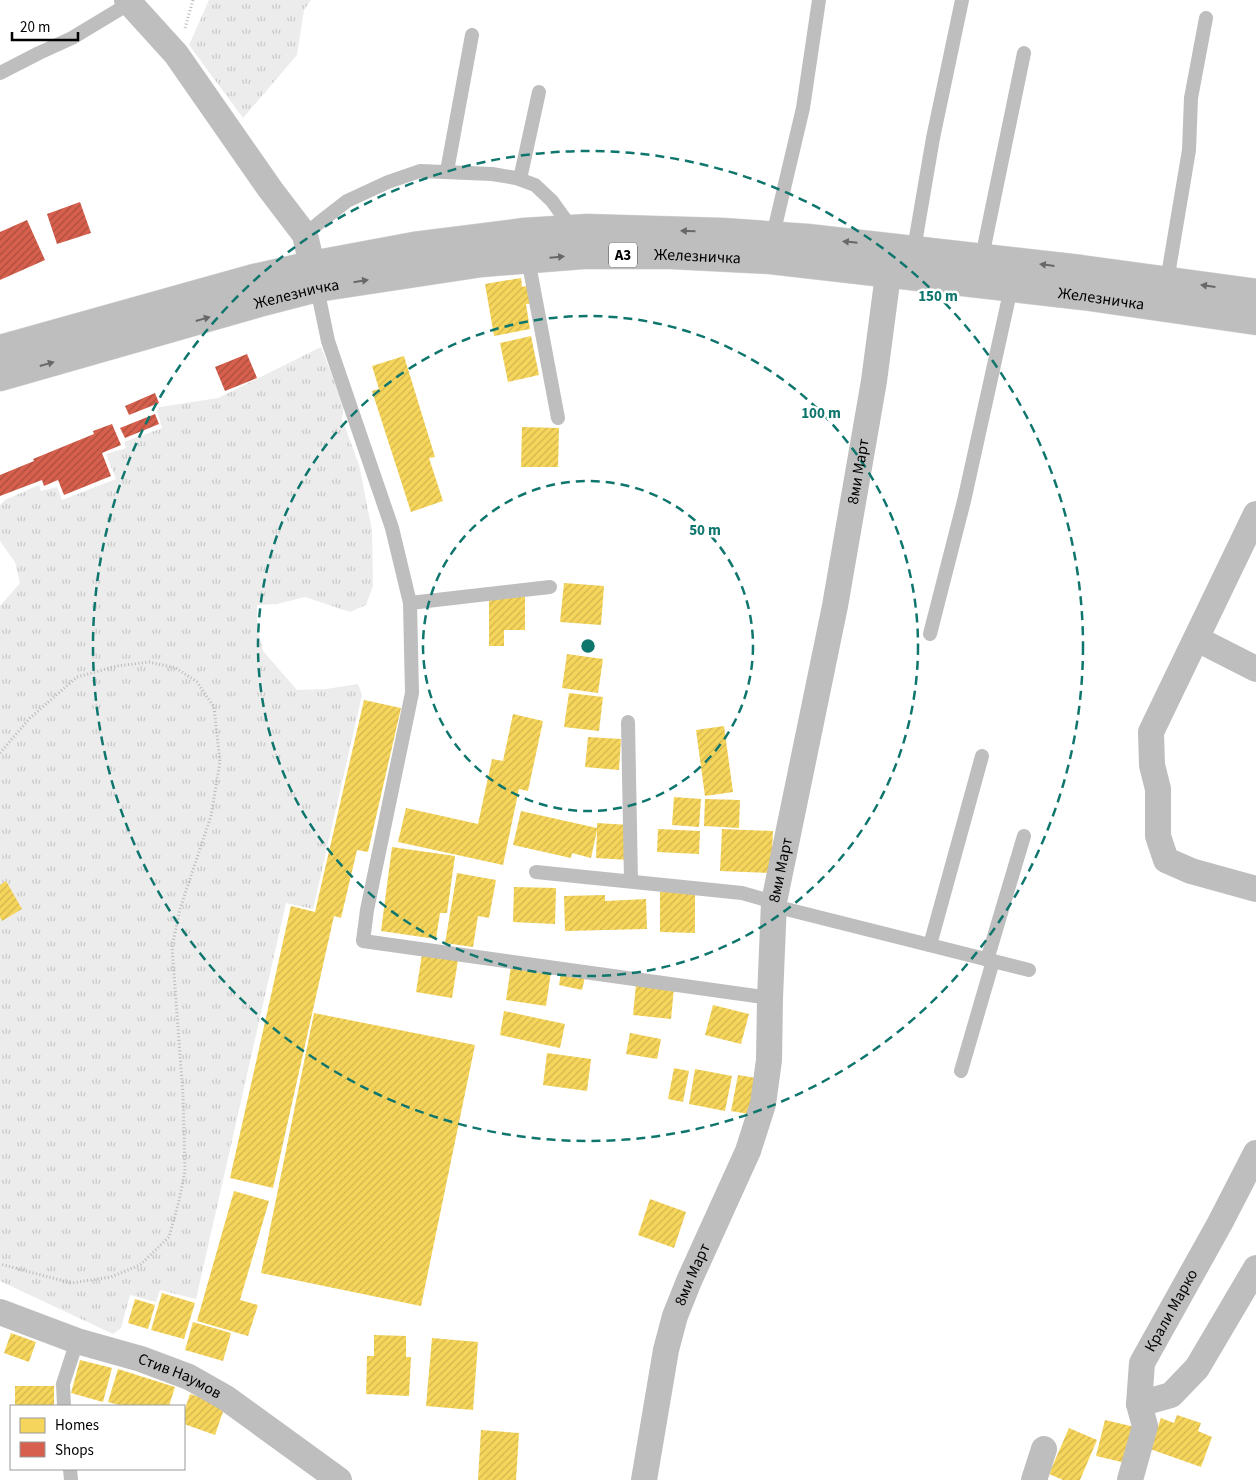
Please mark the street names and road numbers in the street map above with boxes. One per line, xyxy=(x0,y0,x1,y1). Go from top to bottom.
road number: A3 xyxy=(609,242,637,268)
street label: Железничка xyxy=(654,244,741,270)
street label: Железничка xyxy=(252,274,341,315)
street label: Железничка xyxy=(1057,282,1146,316)
street label: 8ми Март xyxy=(842,437,875,506)
street label: 8ми Март xyxy=(763,835,798,905)
street label: 8ми Март xyxy=(669,1240,716,1309)
street label: Крали Марко xyxy=(1139,1265,1203,1356)
street label: Стив Наумов xyxy=(135,1348,225,1404)

